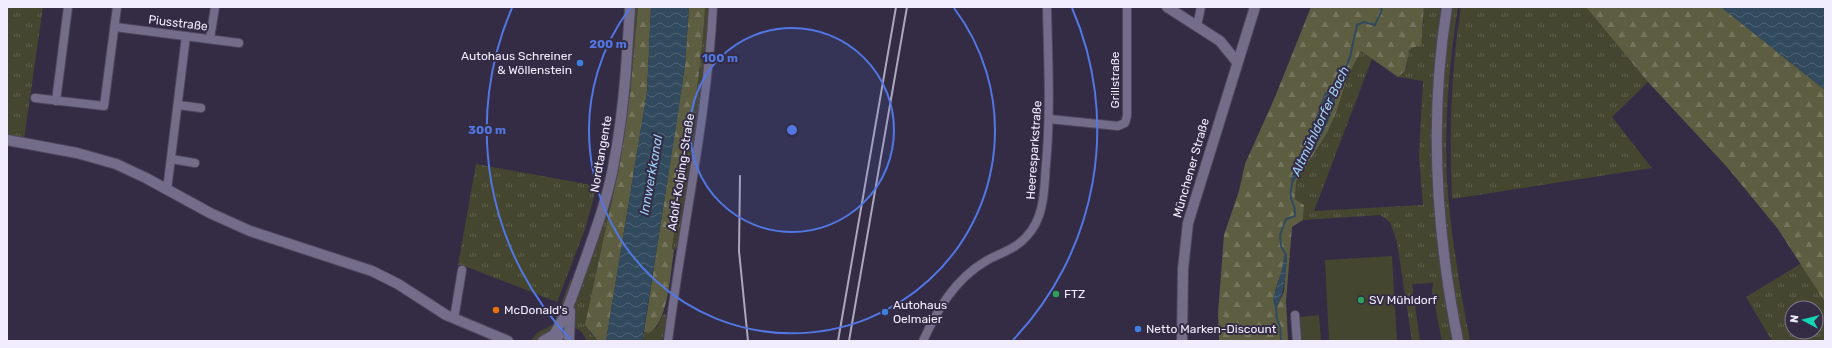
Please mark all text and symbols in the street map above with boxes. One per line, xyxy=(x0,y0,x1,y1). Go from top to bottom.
street label: Piusstraße xyxy=(148,12,209,34)
text: 200 m xyxy=(589,37,627,51)
place label: Autohaus Schreiner & Wöllenstein xyxy=(461,49,572,77)
text: 100 m xyxy=(702,51,738,65)
street label: Grillstraße xyxy=(1108,51,1122,109)
marker: Autohaus Schreiner & Wöllenstein xyxy=(575,58,585,68)
water label: Altmühldorfer Bach xyxy=(1288,64,1352,179)
street label: Heeresparkstraße xyxy=(1024,100,1044,200)
street label: Adolf-Kolping-Straße xyxy=(665,112,697,232)
street label: Nordtangente xyxy=(587,114,615,194)
street label: Münchener Straße xyxy=(1170,116,1212,219)
text: 300 m xyxy=(468,123,506,137)
centre of rings xyxy=(785,123,799,137)
water label: Innwerkkanal xyxy=(637,133,666,216)
place label: FTZ xyxy=(1064,287,1085,301)
marker: FTZ xyxy=(1051,289,1061,299)
place label: SV Mühldorf xyxy=(1369,293,1437,307)
marker: SV Mühldorf xyxy=(1356,295,1366,305)
place label: Autohaus Oelmaier xyxy=(893,298,947,326)
north arrow xyxy=(1784,300,1824,340)
place label: McDonald's xyxy=(504,303,568,317)
marker: McDonald's xyxy=(491,305,501,315)
marker: Autohaus Oelmaier xyxy=(880,307,890,317)
text: N xyxy=(1788,314,1802,324)
place label: Netto Marken-Discount xyxy=(1146,322,1277,336)
marker: Netto Marken-Discount xyxy=(1133,324,1143,334)

